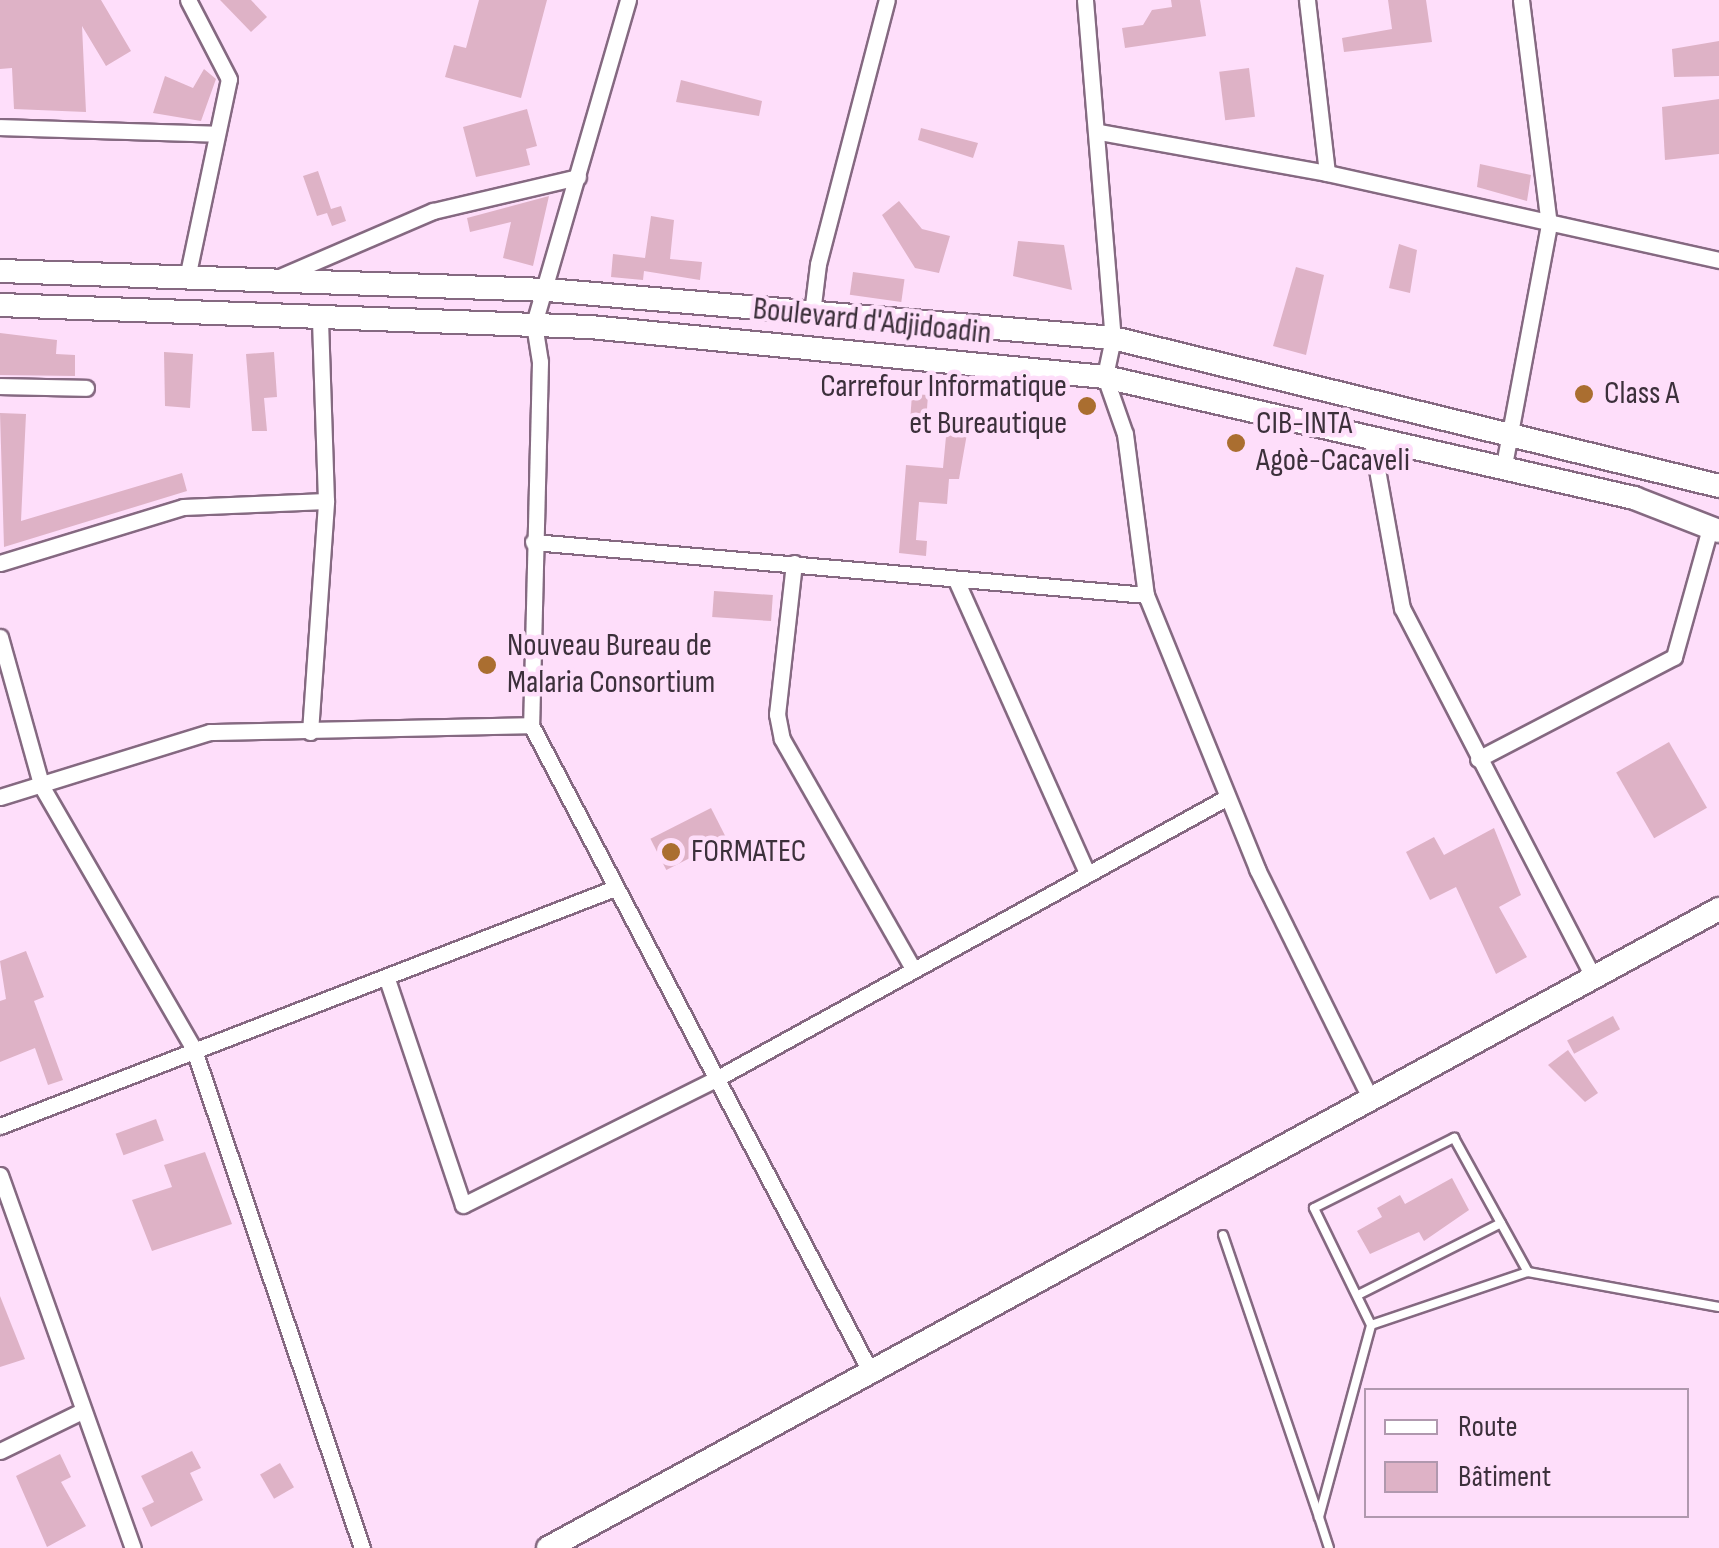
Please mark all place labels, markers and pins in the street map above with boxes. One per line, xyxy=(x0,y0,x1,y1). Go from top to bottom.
place label: Carrefour Informatique et Bureautique xyxy=(820,369,1067,444)
place label: Class A xyxy=(1604,375,1679,413)
marker: Class A xyxy=(1573,383,1595,405)
marker: Carrefour Informatique et Bureautique xyxy=(1076,395,1098,417)
place label: CIB-INTA Agoè-Cacaveli xyxy=(1256,406,1410,481)
marker: CIB-INTA Agoè-Cacaveli xyxy=(1225,432,1247,454)
place label: Nouveau Bureau de Malaria Consortium xyxy=(507,628,715,703)
marker: Nouveau Bureau de Malaria Consortium xyxy=(476,654,498,676)
place label: FORMATEC xyxy=(691,833,806,871)
marker: FORMATEC xyxy=(660,841,682,863)

